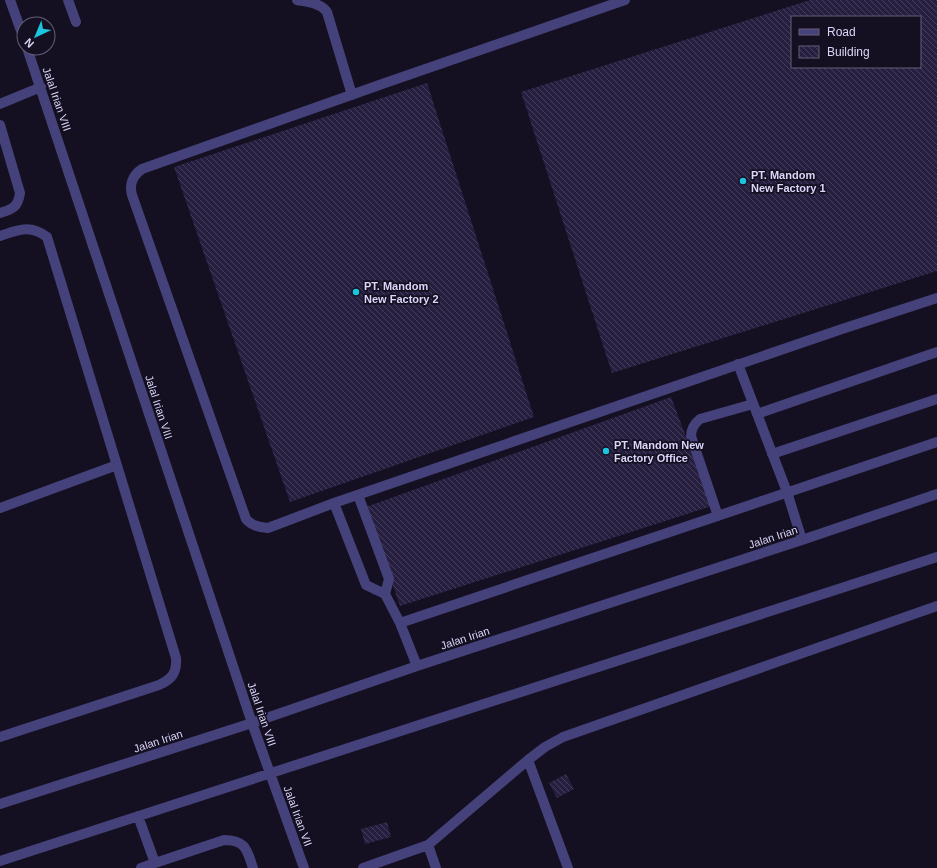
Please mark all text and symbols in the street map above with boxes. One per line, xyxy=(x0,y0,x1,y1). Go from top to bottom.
north arrow xyxy=(16,16,56,56)
legend xyxy=(791,16,921,68)
text: Road xyxy=(827,25,856,39)
text: N xyxy=(22,36,36,50)
text: Building xyxy=(827,45,870,59)
street label: Jalal Irian VIII xyxy=(40,66,74,132)
place label: PT. Mandom New Factory 1 xyxy=(751,169,826,194)
marker: PT. Mandom New Factory 1 xyxy=(738,176,748,186)
place label: PT. Mandom New Factory 2 xyxy=(364,280,439,305)
marker: PT. Mandom New Factory 2 xyxy=(351,287,361,297)
street label: Jalal Irian VIII xyxy=(143,373,175,441)
place label: PT. Mandom New Factory Office xyxy=(614,439,704,464)
marker: PT. Mandom New Factory Office xyxy=(601,446,611,456)
street label: Jalan Irian xyxy=(747,523,799,551)
street label: Jalan Irian xyxy=(439,624,491,652)
street label: Jalal Irian VIII xyxy=(245,681,279,747)
street label: Jalan Irian xyxy=(132,727,184,755)
street label: Jalal Irian VII xyxy=(281,784,315,848)

